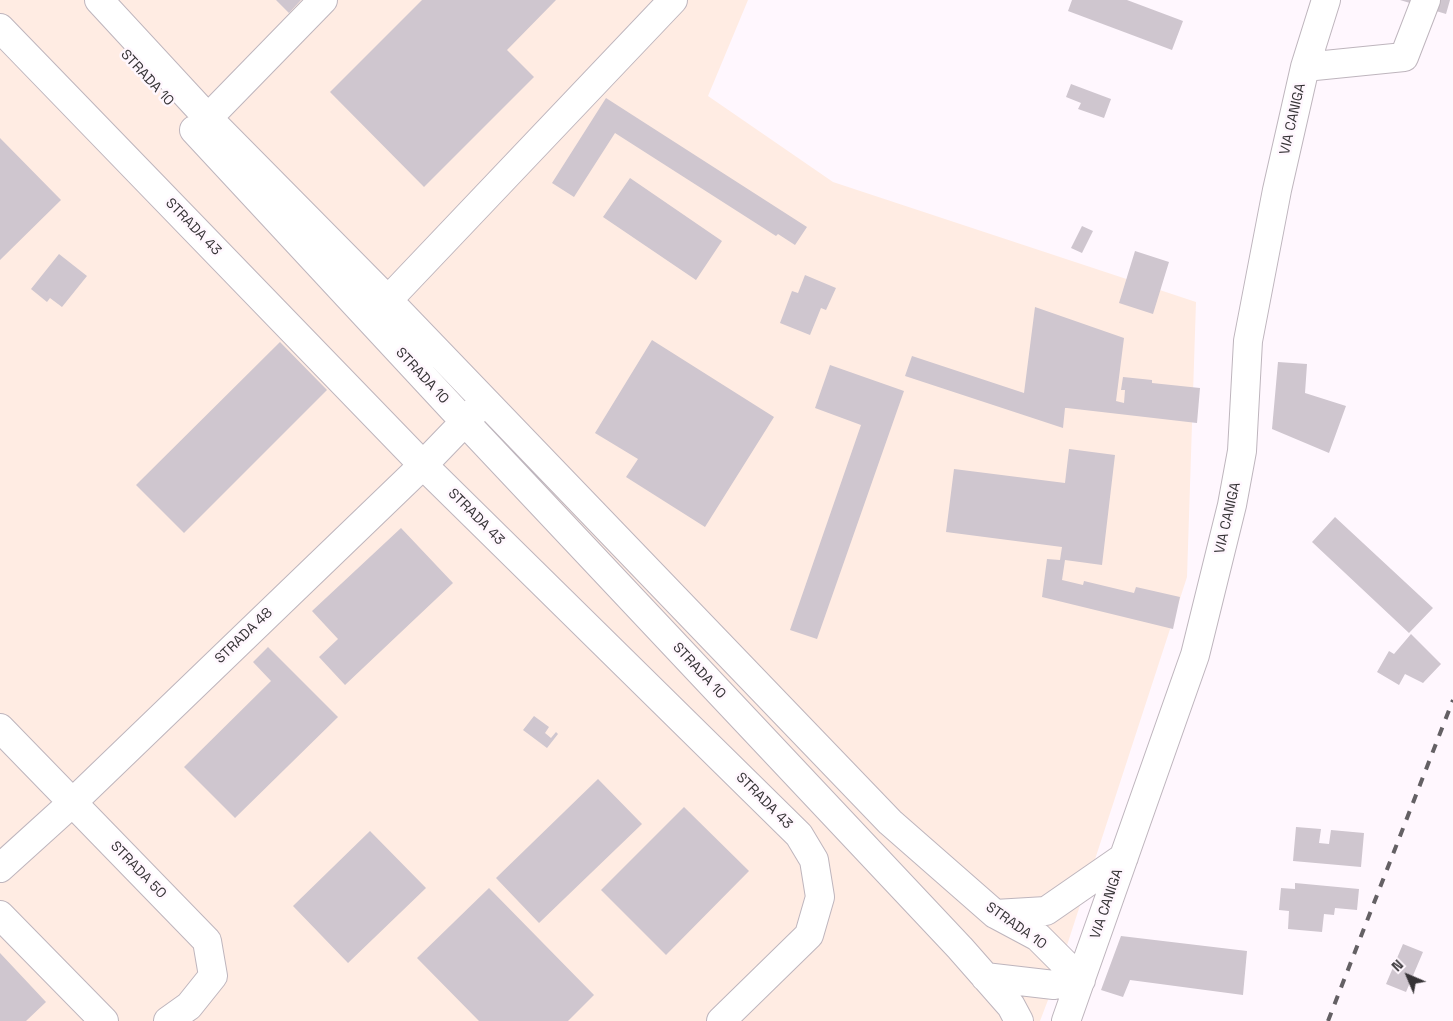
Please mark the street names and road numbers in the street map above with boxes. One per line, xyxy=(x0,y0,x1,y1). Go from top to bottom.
street label: STRADA 10 xyxy=(117,47,177,109)
street label: VIA CANIGA xyxy=(1277,82,1309,156)
street label: STRADA 43 xyxy=(162,195,224,259)
street label: STRADA 10 xyxy=(392,345,452,407)
street label: VIA CANIGA xyxy=(1212,481,1244,555)
street label: STRADA 43 xyxy=(444,485,508,549)
street label: STRADA 48 xyxy=(212,605,276,667)
street label: STRADA 10 xyxy=(669,640,729,702)
street label: STRADA 43 xyxy=(732,769,796,833)
street label: STRADA 50 xyxy=(107,838,169,902)
street label: VIA CANIGA xyxy=(1087,867,1127,941)
street label: STRADA 10 xyxy=(982,899,1050,953)

